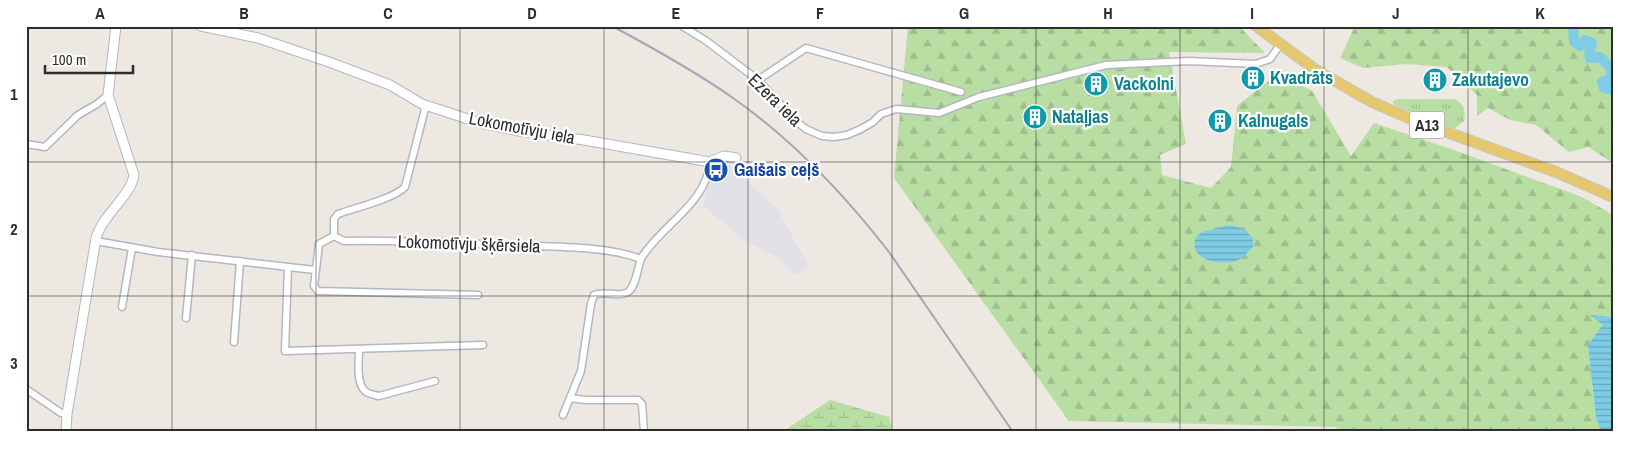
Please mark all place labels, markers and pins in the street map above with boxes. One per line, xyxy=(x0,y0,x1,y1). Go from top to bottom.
building icon: Kvadrāts xyxy=(1240,65,1266,91)
place label: Kvadrāts xyxy=(1270,65,1333,90)
building icon: Zakutajevo xyxy=(1422,67,1448,93)
place label: Zakutajevo xyxy=(1452,67,1529,92)
building icon: Vackolni xyxy=(1083,71,1109,97)
place label: Vackolni xyxy=(1114,71,1174,96)
building icon: Nataļjas xyxy=(1022,104,1048,130)
place label: Nataļjas xyxy=(1052,104,1109,129)
building icon: Kalnugals xyxy=(1207,108,1233,134)
place label: Kalnugals xyxy=(1238,108,1309,133)
bus stop icon: Gaišais ceļš xyxy=(703,157,729,183)
place label: Gaišais ceļš xyxy=(734,157,819,182)

